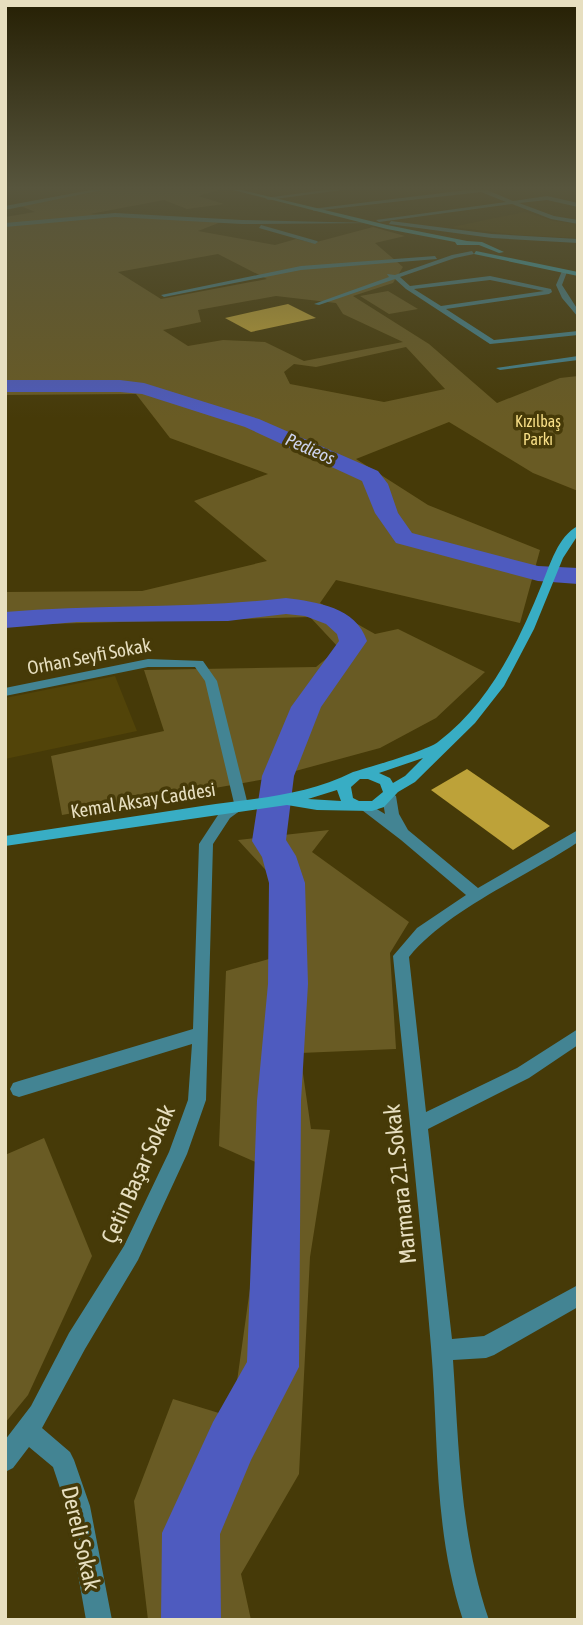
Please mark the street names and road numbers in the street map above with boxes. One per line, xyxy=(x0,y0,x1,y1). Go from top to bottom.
street label: Orhan Seyfi Sokak xyxy=(25,633,153,679)
street label: Kemal Aksay Caddesi xyxy=(69,778,217,822)
street label: Çetin Başar Sokak xyxy=(96,1101,180,1247)
street label: Marmara 21. Sokak xyxy=(379,1103,421,1265)
street label: Dereli Sokak xyxy=(56,1483,106,1593)

